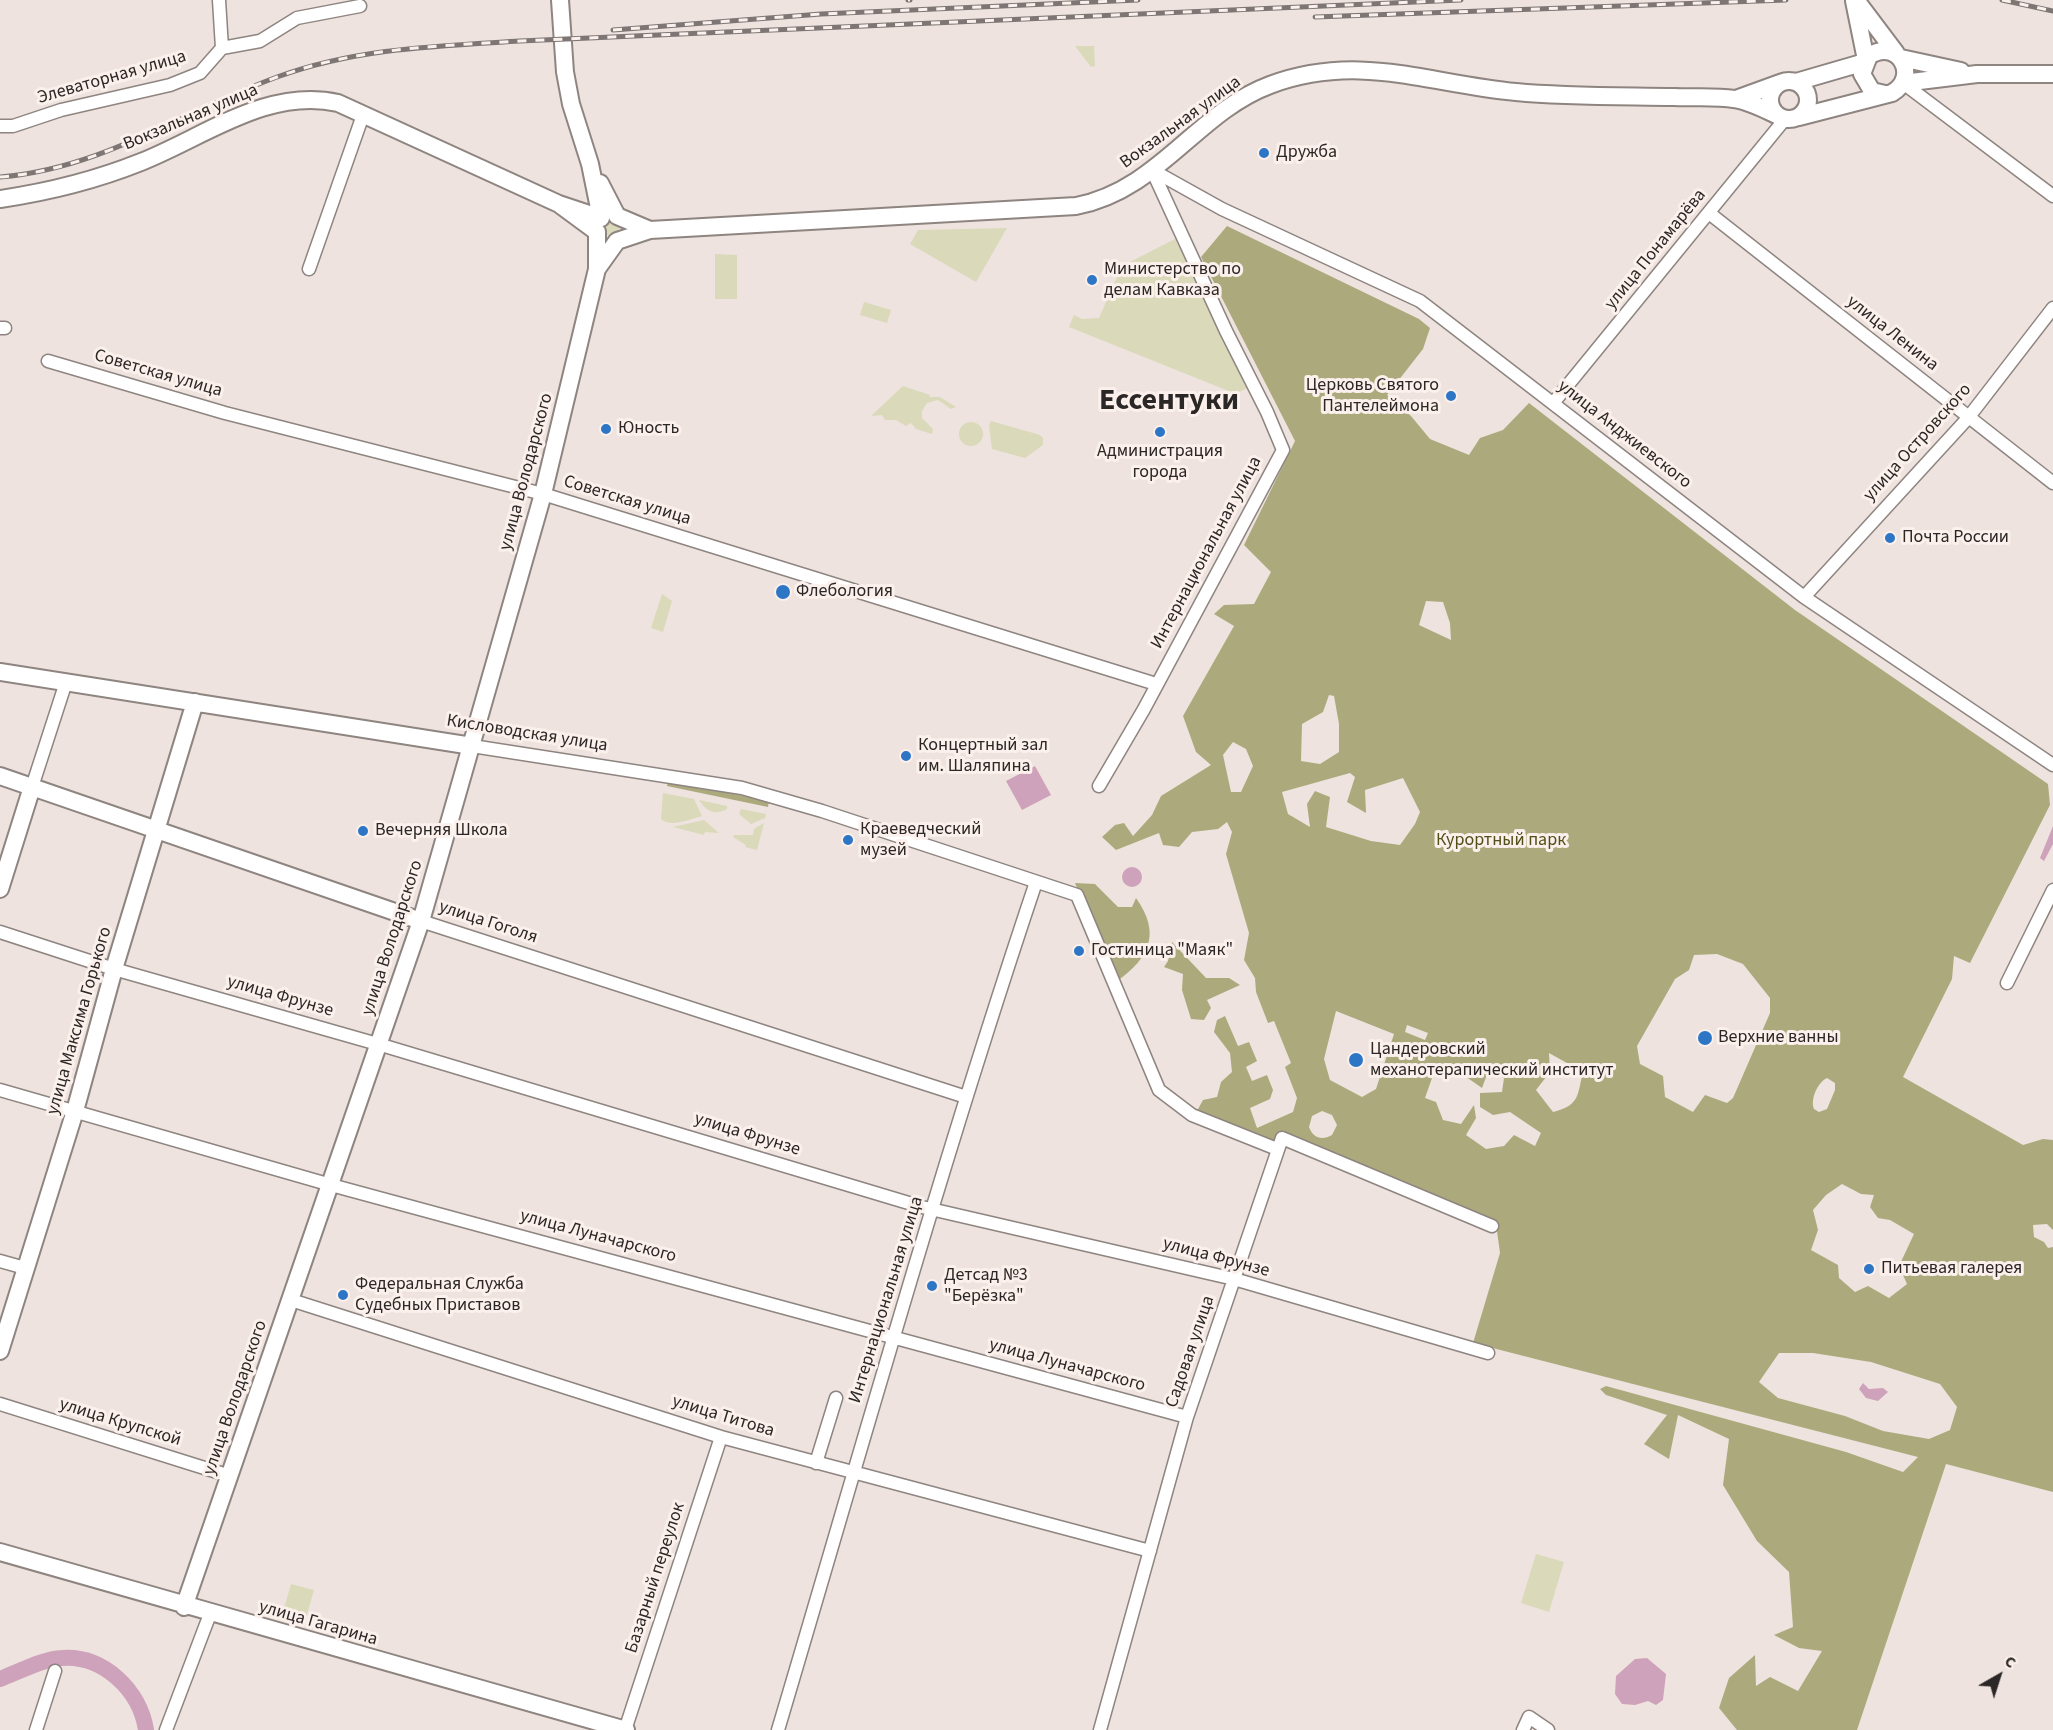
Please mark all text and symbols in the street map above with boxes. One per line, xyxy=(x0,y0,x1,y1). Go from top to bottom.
street label: Элеваторная улица xyxy=(35,46,189,110)
street label: Вокзальная улица xyxy=(1116,72,1246,174)
street label: Вокзальная улица xyxy=(120,80,262,156)
place label: Дружба xyxy=(1276,142,1337,164)
marker: Дружба xyxy=(1257,146,1271,160)
street label: улица Понамарёва xyxy=(1601,185,1711,315)
place label: Министерство по делам Кавказа xyxy=(1104,259,1241,302)
marker: Министерство по делам Кавказа xyxy=(1085,273,1099,287)
street label: улица Ленина xyxy=(1842,291,1942,377)
street label: Советская улица xyxy=(92,345,224,403)
place label: Церковь Святого Пантелеймона xyxy=(1306,375,1439,418)
street label: улица Анджиевского xyxy=(1553,376,1695,494)
street label: улица Островского xyxy=(1859,380,1977,506)
district label: Ессентуки xyxy=(1099,384,1239,420)
marker: Церковь Святого Пантелеймона xyxy=(1444,389,1458,403)
street label: улица Володарского xyxy=(496,391,558,553)
place label: Юность xyxy=(618,418,679,440)
marker: Юность xyxy=(599,422,613,436)
marker: Администрация города xyxy=(1153,425,1167,439)
place label: Администрация города xyxy=(1097,441,1223,484)
street label: Интернациональная улица xyxy=(1147,453,1267,653)
street label: Советская улица xyxy=(561,471,693,531)
place label: Почта России xyxy=(1902,527,2009,549)
marker: Почта России xyxy=(1883,531,1897,545)
place label: Флебология xyxy=(796,581,893,603)
marker: Флебология xyxy=(774,583,792,601)
street label: Кисловодская улица xyxy=(445,711,609,757)
place label: Концертный зал им. Шаляпина xyxy=(918,735,1048,777)
marker: Концертный зал им. Шаляпина xyxy=(899,749,913,763)
place label: Краеведческий музей xyxy=(860,819,981,862)
place label: Вечерняя Школа xyxy=(375,820,508,842)
marker: Вечерняя Школа xyxy=(356,824,370,838)
park label: Курортный парк xyxy=(1436,830,1566,852)
marker: Краеведческий музей xyxy=(841,833,855,847)
street label: улица Володарского xyxy=(358,858,428,1018)
street label: улица Гоголя xyxy=(436,897,540,949)
street label: улица Максима Горького xyxy=(43,925,117,1117)
place label: Гостиница "Маяк" xyxy=(1091,940,1233,962)
marker: Гостиница "Маяк" xyxy=(1072,944,1086,958)
street label: улица Фрунзе xyxy=(224,972,336,1022)
place label: Верхние ванны xyxy=(1718,1027,1839,1049)
marker: Верхние ванны xyxy=(1696,1029,1714,1047)
place label: Цандеровский механотерапический институт xyxy=(1370,1039,1614,1082)
marker: Цандеровский механотерапический институт xyxy=(1347,1051,1365,1069)
street label: улица Фрунзе xyxy=(691,1109,803,1161)
street label: Интернациональная улица xyxy=(845,1194,929,1406)
street label: улица Луначарского xyxy=(517,1206,679,1268)
street label: улица Фрунзе xyxy=(1160,1233,1272,1283)
place label: Питьевая галерея xyxy=(1881,1258,2022,1280)
marker: Питьевая галерея xyxy=(1862,1262,1876,1276)
place label: Детсад №3 "Берёзка" xyxy=(944,1265,1028,1308)
place label: Федеральная Служба Судебных Приставов xyxy=(355,1274,524,1316)
marker: Детсад №3 "Берёзка" xyxy=(925,1279,939,1293)
marker: Федеральная Служба Судебных Приставов xyxy=(336,1288,350,1302)
street label: Садовая улица xyxy=(1162,1293,1220,1411)
street label: улица Володарского xyxy=(199,1318,273,1478)
street label: улица Луначарского xyxy=(986,1335,1148,1397)
street label: улица Титова xyxy=(669,1391,777,1443)
street label: улица Крупской xyxy=(56,1394,184,1452)
street label: Базарный переулок xyxy=(621,1500,691,1656)
street label: улица Гагарина xyxy=(256,1597,380,1651)
north arrow xyxy=(1969,1646,2029,1706)
text: С xyxy=(2000,1651,2021,1673)

